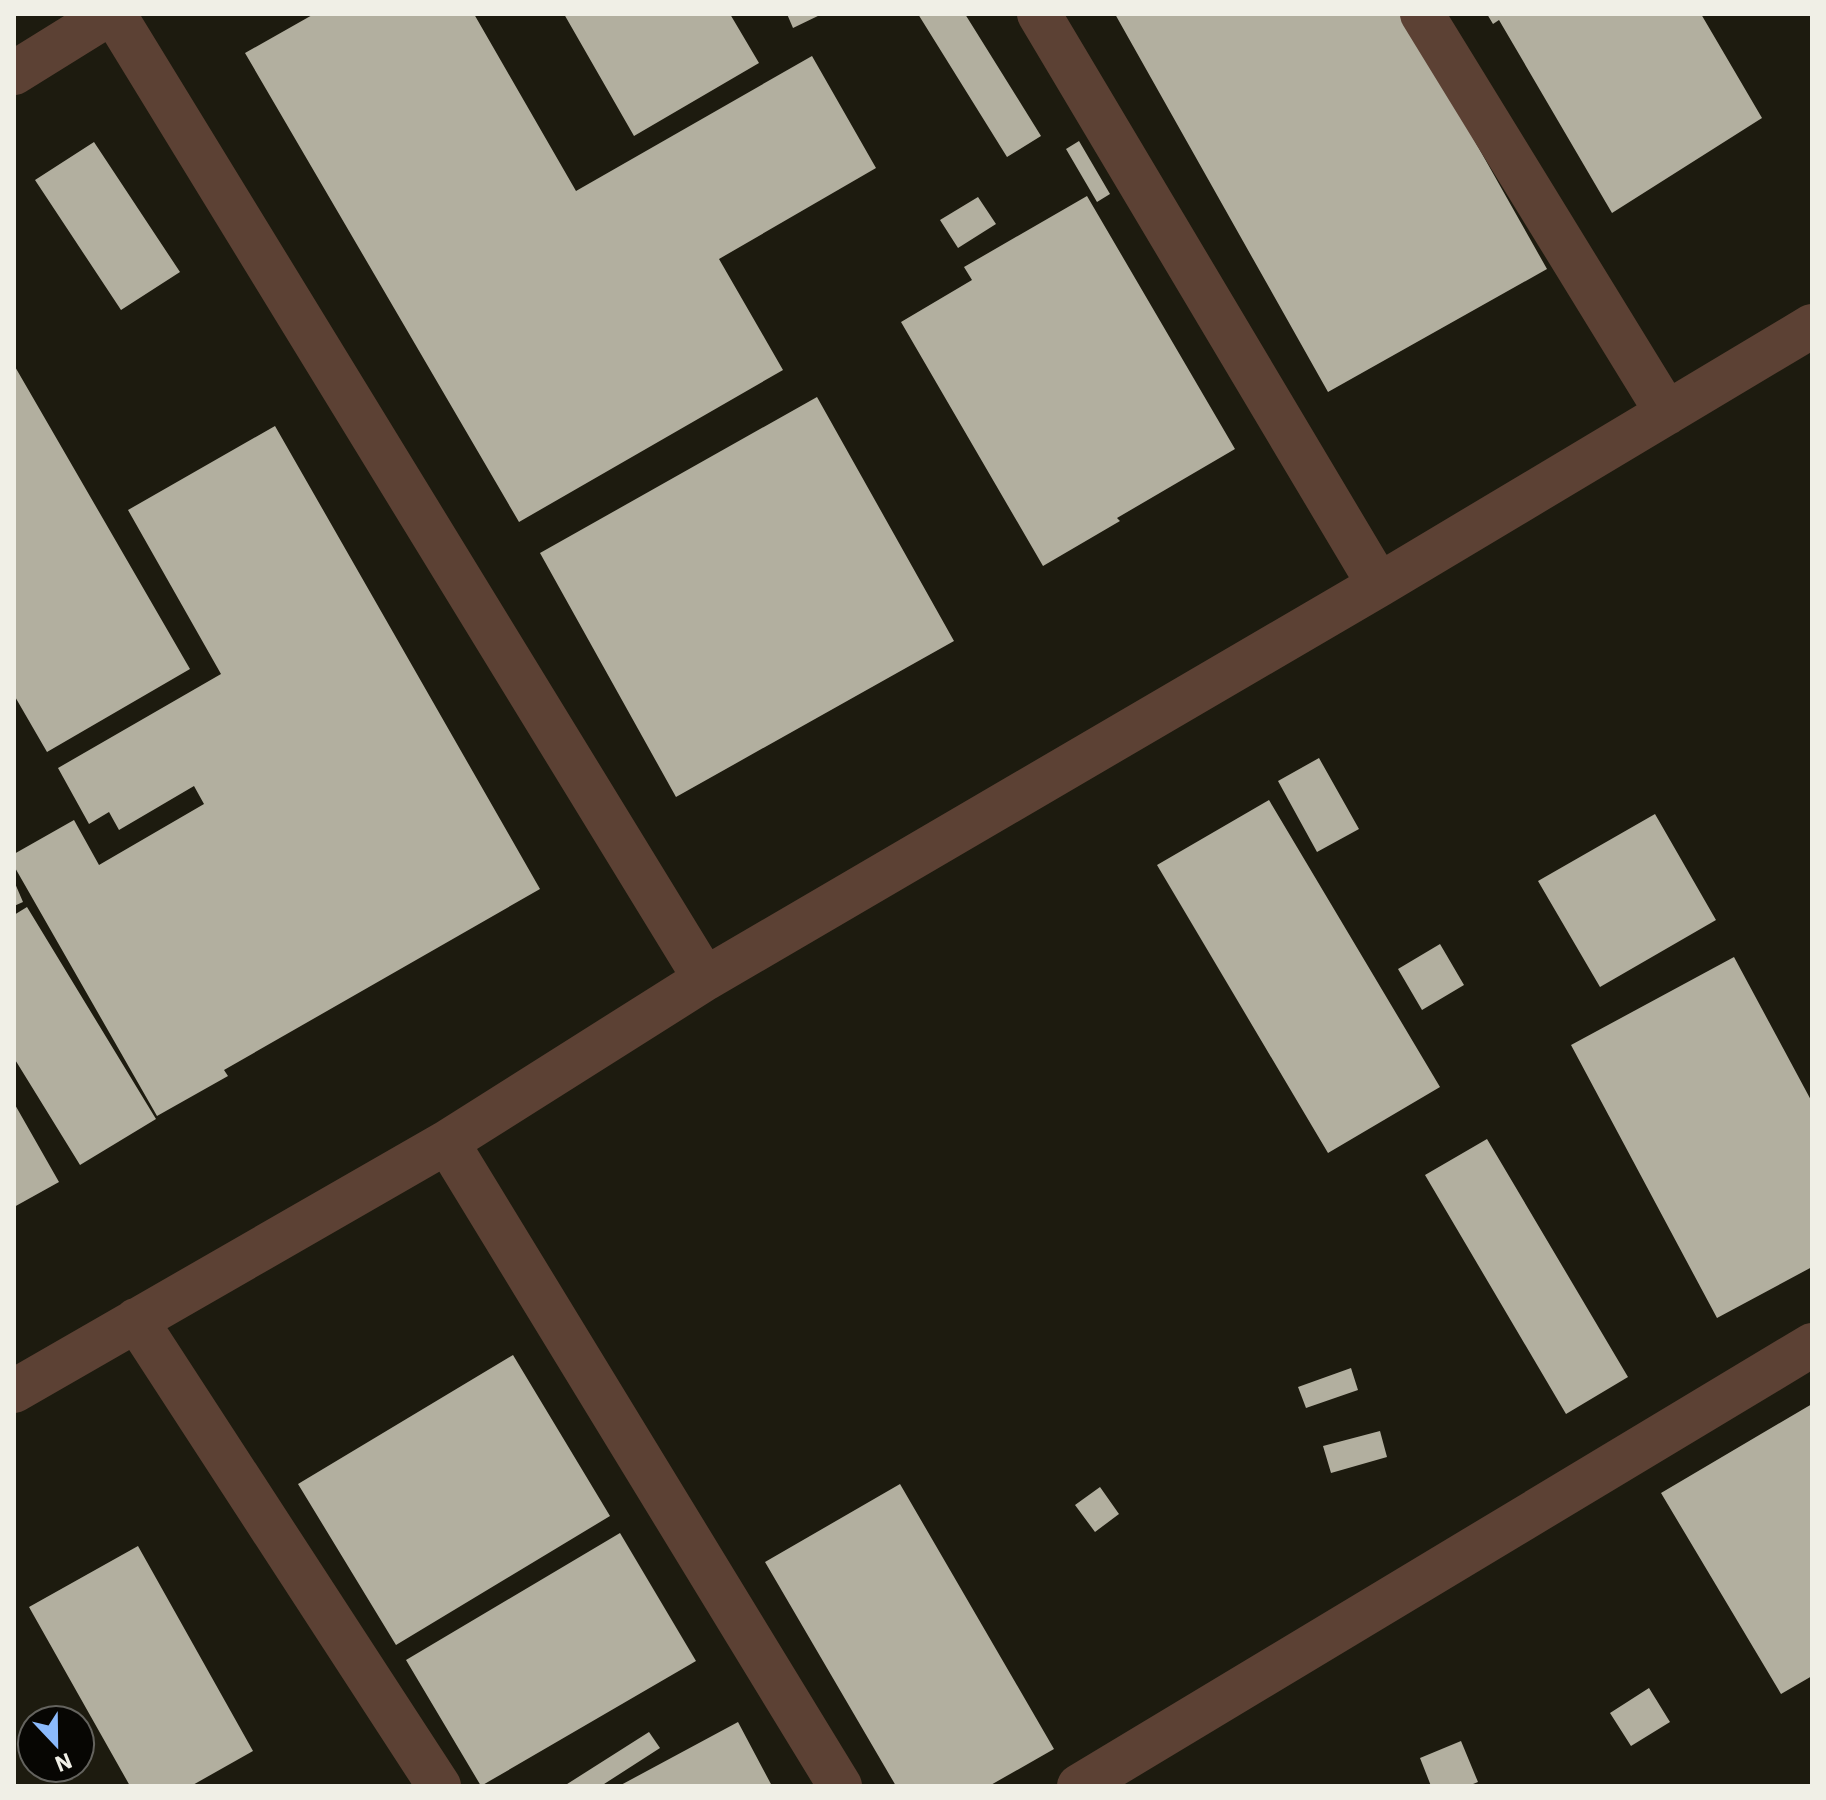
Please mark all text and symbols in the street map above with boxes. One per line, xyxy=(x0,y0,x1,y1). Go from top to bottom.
north arrow xyxy=(16,1704,96,1784)
text: N xyxy=(51,1747,76,1779)

